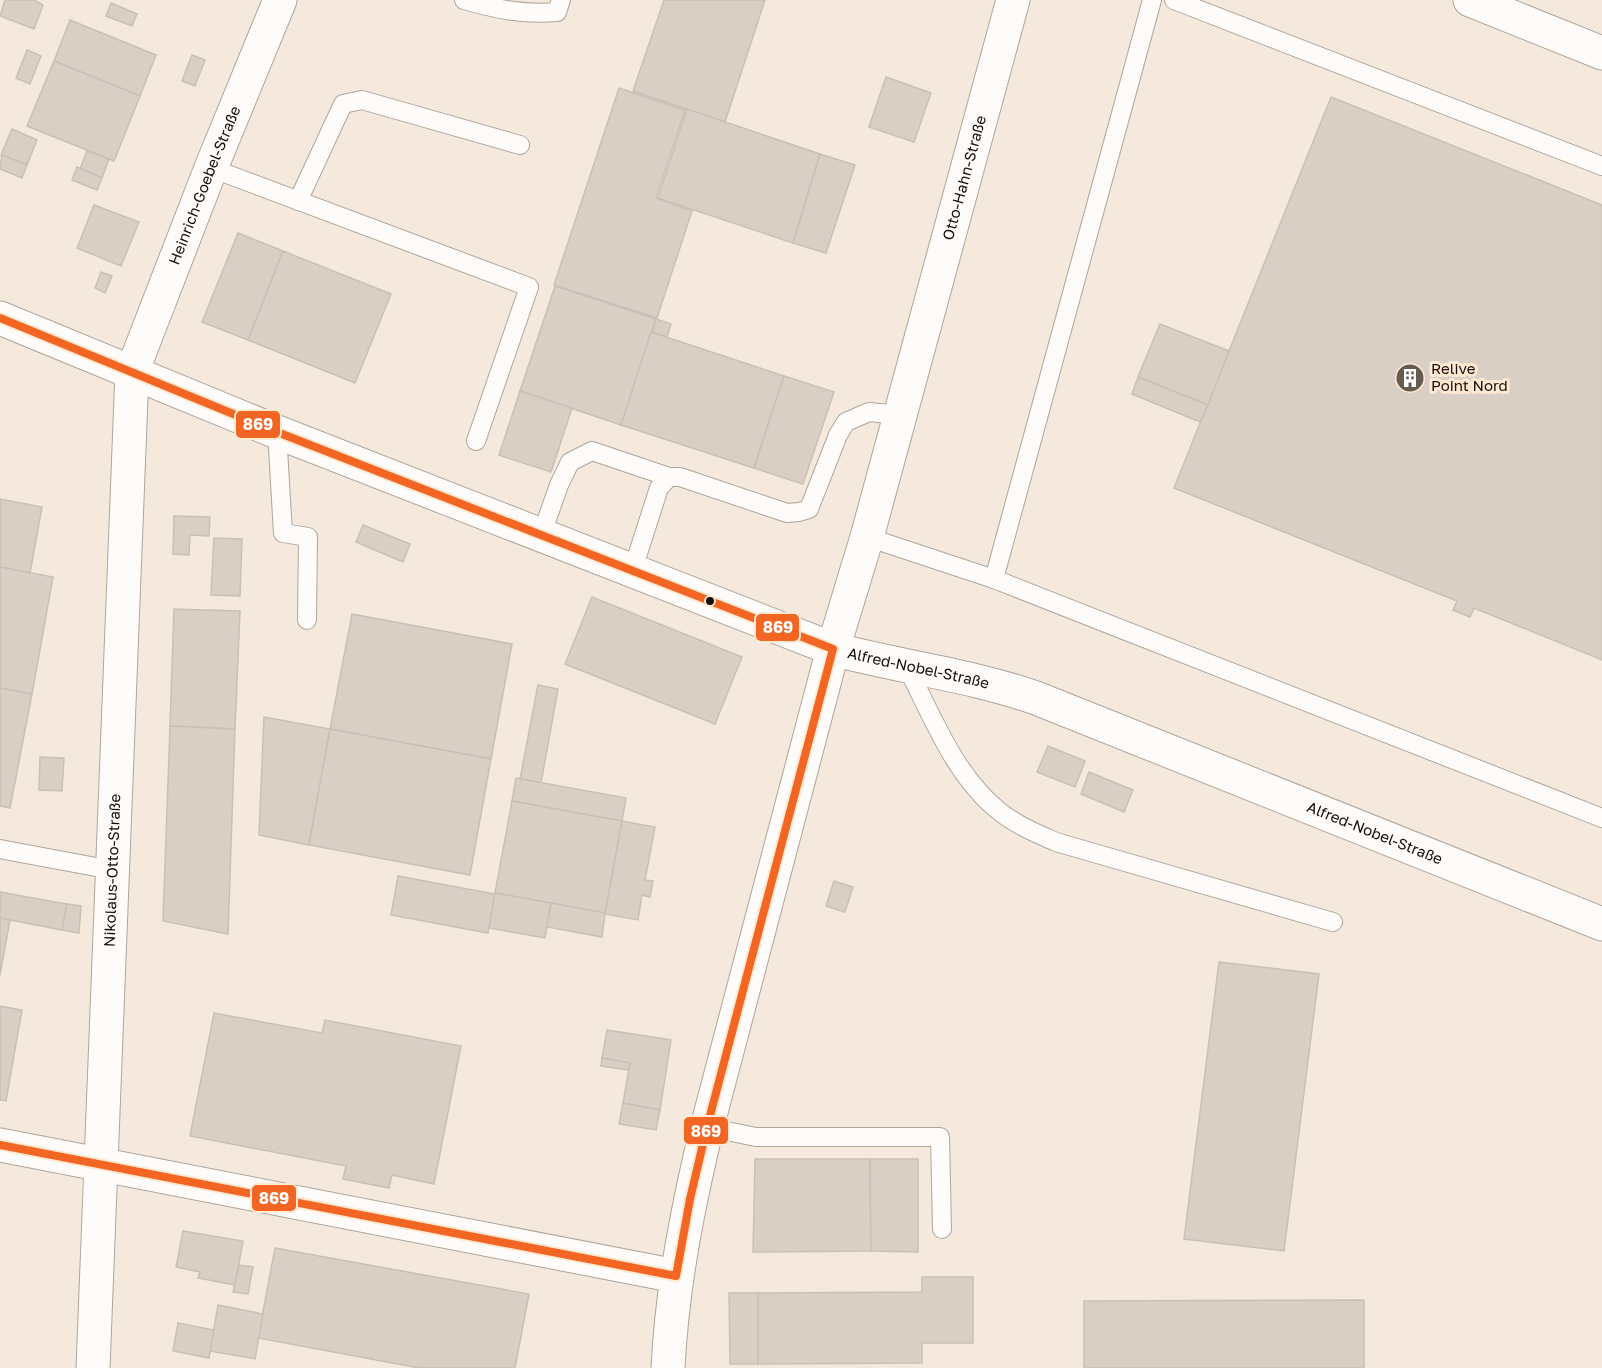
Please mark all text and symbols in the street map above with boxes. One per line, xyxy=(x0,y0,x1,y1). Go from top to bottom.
street label: Heinrich-Goebel-Straße xyxy=(164,103,244,267)
street label: Otto-Hahn-Straße xyxy=(938,113,989,242)
place label: Relive Point Nord xyxy=(1431,359,1508,394)
building icon: Relive Point Nord xyxy=(1394,362,1426,394)
line badge: 869 xyxy=(235,410,281,439)
text: 869 xyxy=(243,414,273,434)
unlabelled marker xyxy=(704,595,716,607)
line badge: 869 xyxy=(755,613,800,642)
text: 869 xyxy=(763,617,793,637)
street label: Alfred-Nobel-Straße xyxy=(846,643,992,692)
street label: Nikolaus-Otto-Straße xyxy=(99,793,123,947)
street label: Alfred-Nobel-Straße xyxy=(1305,797,1446,868)
line badge: 869 xyxy=(683,1116,729,1145)
text: 869 xyxy=(691,1121,721,1141)
line badge: 869 xyxy=(251,1184,297,1212)
text: 869 xyxy=(259,1188,289,1208)

